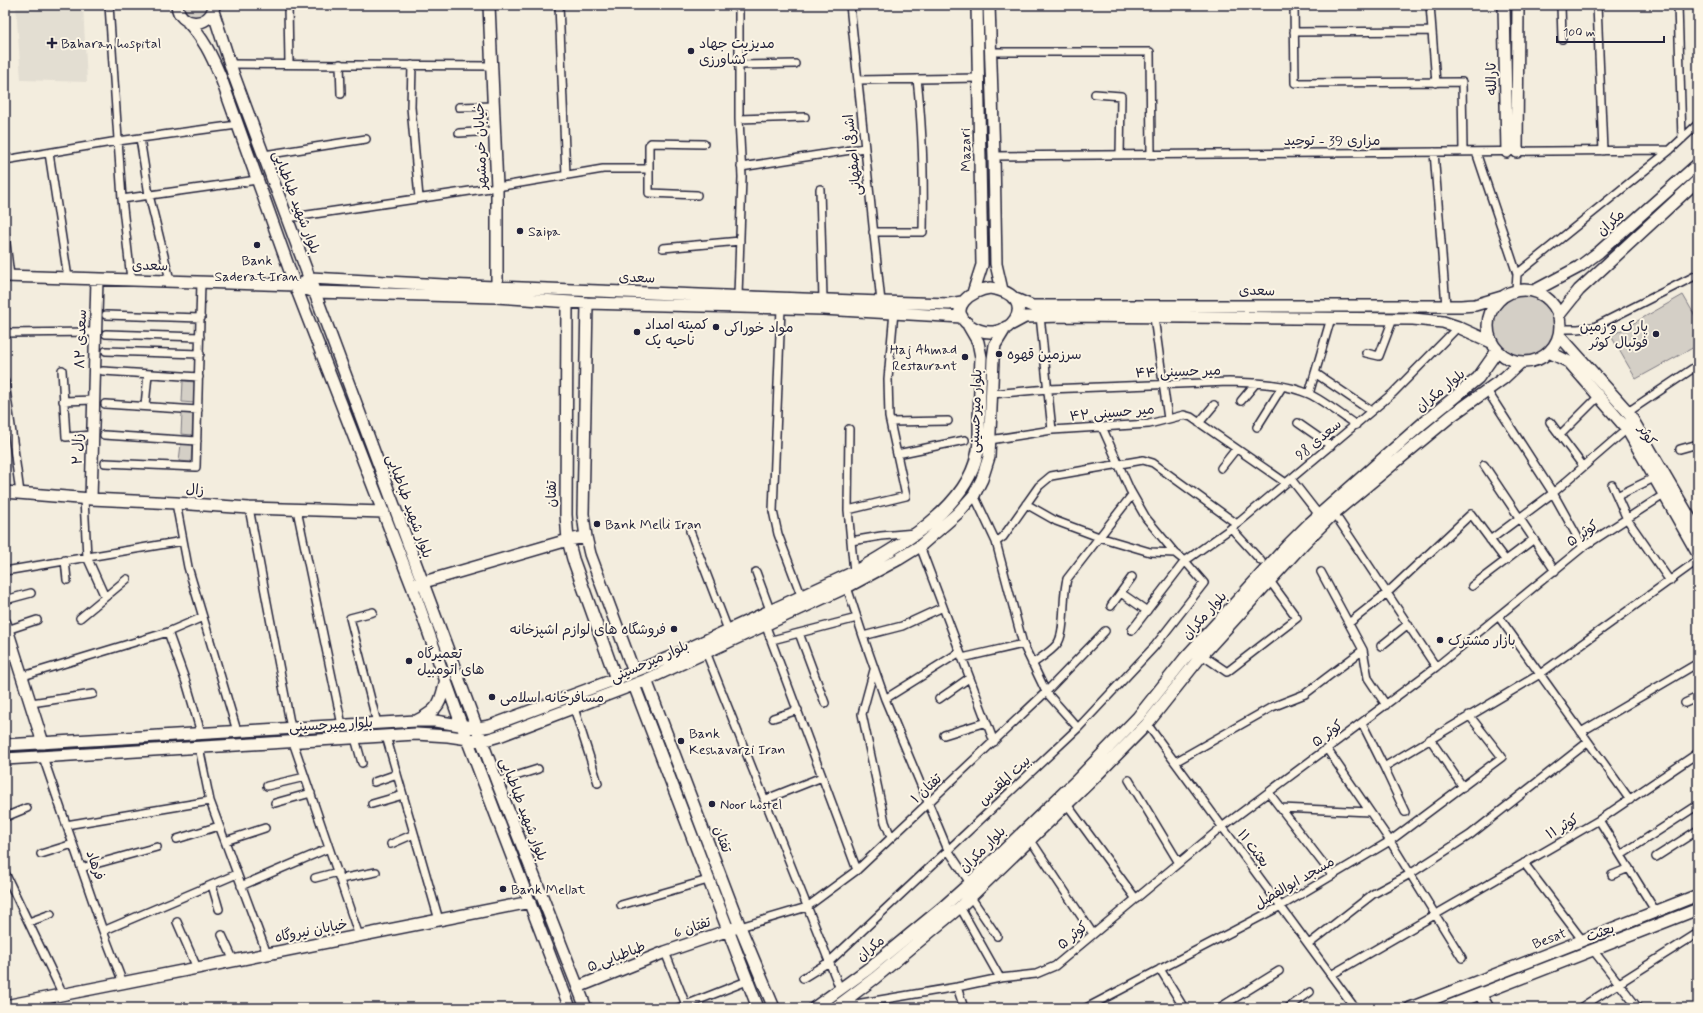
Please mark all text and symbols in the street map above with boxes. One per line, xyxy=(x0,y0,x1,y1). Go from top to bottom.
scale bar xyxy=(1557,18,1664,44)
text: 100 m xyxy=(1563,25,1595,41)
place label: Baharan hospital xyxy=(61,35,161,53)
place label: مدیزیت جهاد کشاورزی xyxy=(699,35,775,69)
marker: Baharan hospital xyxy=(46,37,58,49)
marker: مدیزیت جهاد کشاورزی xyxy=(686,46,696,56)
street label: ثارالله xyxy=(1483,62,1501,95)
street label: خیابان خرمشهر xyxy=(470,102,492,191)
street label: اشرفی اصفهانی xyxy=(839,113,866,197)
street label: Mazari xyxy=(957,128,975,172)
street label: مزاری 39 - توحید xyxy=(1284,132,1380,150)
street label: بلوار شهید طباطبایی xyxy=(268,148,324,257)
street label: مکران xyxy=(1593,206,1628,240)
place label: Saipa xyxy=(528,223,561,241)
marker: Saipa xyxy=(515,226,525,236)
marker: Bank Saderat Iran xyxy=(252,240,262,250)
place label: Bank Saderat Iran xyxy=(215,252,299,286)
street label: سعدی xyxy=(132,257,168,275)
street label: سعدی xyxy=(618,268,656,288)
street label: سعدی xyxy=(1239,282,1275,300)
street label: سعدی ۸۲ xyxy=(71,309,91,369)
place label: کمیته امداد ناحیه یک xyxy=(645,316,708,350)
place label: پارک و زمین فوتبال کوثر xyxy=(1580,318,1648,352)
place label: مواد خوراکی xyxy=(724,319,793,337)
marker: مواد خوراکی xyxy=(711,322,721,332)
marker: کمیته امداد ناحیه یک xyxy=(632,327,642,337)
marker: پارک و زمین فوتبال کوثر xyxy=(1651,329,1661,339)
place label: Haj Ahmad Restaurant xyxy=(890,341,957,375)
place label: سرزمین قهوه xyxy=(1007,346,1082,364)
marker: سرزمین قهوه xyxy=(994,349,1004,359)
marker: Haj Ahmad Restaurant xyxy=(960,352,970,362)
street label: میر حسینی ۴۴ xyxy=(1135,362,1221,382)
street label: بلوار مکران xyxy=(1412,365,1469,416)
street label: بلوار میرحسینی xyxy=(966,369,986,453)
street label: میر حسینی ۴۲ xyxy=(1069,400,1155,426)
street label: سعدی 98 xyxy=(1292,415,1345,464)
street label: کوثر xyxy=(1633,421,1660,449)
street label: زال ۲ xyxy=(68,433,88,465)
street label: بلوار شهید طباطبایی xyxy=(382,452,436,561)
street label: زال xyxy=(185,480,205,500)
street label: تفتان xyxy=(543,480,561,508)
place label: Bank Melli Iran xyxy=(605,516,702,534)
street label: کوثر ۵ xyxy=(1563,516,1602,551)
marker: Bank Melli Iran xyxy=(592,519,602,529)
street label: بلوار مکران xyxy=(1178,588,1231,644)
place label: فروشگاه های لوازم اشپزخانه xyxy=(509,621,666,641)
marker: فروشگاه های لوازم اشپزخانه xyxy=(669,624,679,634)
place label: بازار مشترک xyxy=(1448,632,1516,650)
marker: بازار مشترک xyxy=(1435,635,1445,645)
street label: بلوار میرحسینی xyxy=(607,637,691,687)
place label: تعمیرگاه های اتومبیل xyxy=(417,645,485,679)
marker: تعمیرگاه های اتومبیل xyxy=(404,656,414,666)
place label: مسافرخانه اسلامی xyxy=(500,689,604,707)
marker: مسافرخانه اسلامی xyxy=(487,692,497,702)
street label: بلوار میرحسینی xyxy=(289,714,373,736)
street label: کوثر ۵ xyxy=(1308,716,1347,751)
place label: Bank Keshavarzi Iran xyxy=(689,725,785,759)
marker: Bank Keshavarzi Iran xyxy=(676,736,686,746)
street label: بیت المقدس xyxy=(975,752,1035,810)
street label: بلوار شهید طباطبایی xyxy=(495,755,551,864)
street label: تفتان ۱ xyxy=(907,769,947,808)
place label: Noor hostel xyxy=(720,796,782,814)
marker: Noor hostel xyxy=(707,799,717,809)
street label: کوثر ۱۱ xyxy=(1543,810,1582,843)
street label: تفتان xyxy=(709,823,736,856)
street label: بلوار مکران xyxy=(956,823,1010,877)
street label: بعثت ۱۱ xyxy=(1233,826,1273,871)
street label: فرهاد xyxy=(82,848,109,883)
street label: مسجد ابوالفضل xyxy=(1251,853,1338,913)
place label: Bank Mellat xyxy=(511,881,586,899)
marker: Bank Mellat xyxy=(498,884,508,894)
street label: تفتان 6 xyxy=(671,913,714,943)
street label: خیابان نیروگاه xyxy=(273,915,349,947)
street label: کوثر ۵ xyxy=(1054,918,1092,954)
street label: بعثت xyxy=(1584,919,1617,947)
street label: Besat xyxy=(1530,924,1569,954)
street label: مکران xyxy=(853,932,889,966)
street label: طباطبایی ۵ xyxy=(584,938,648,976)

